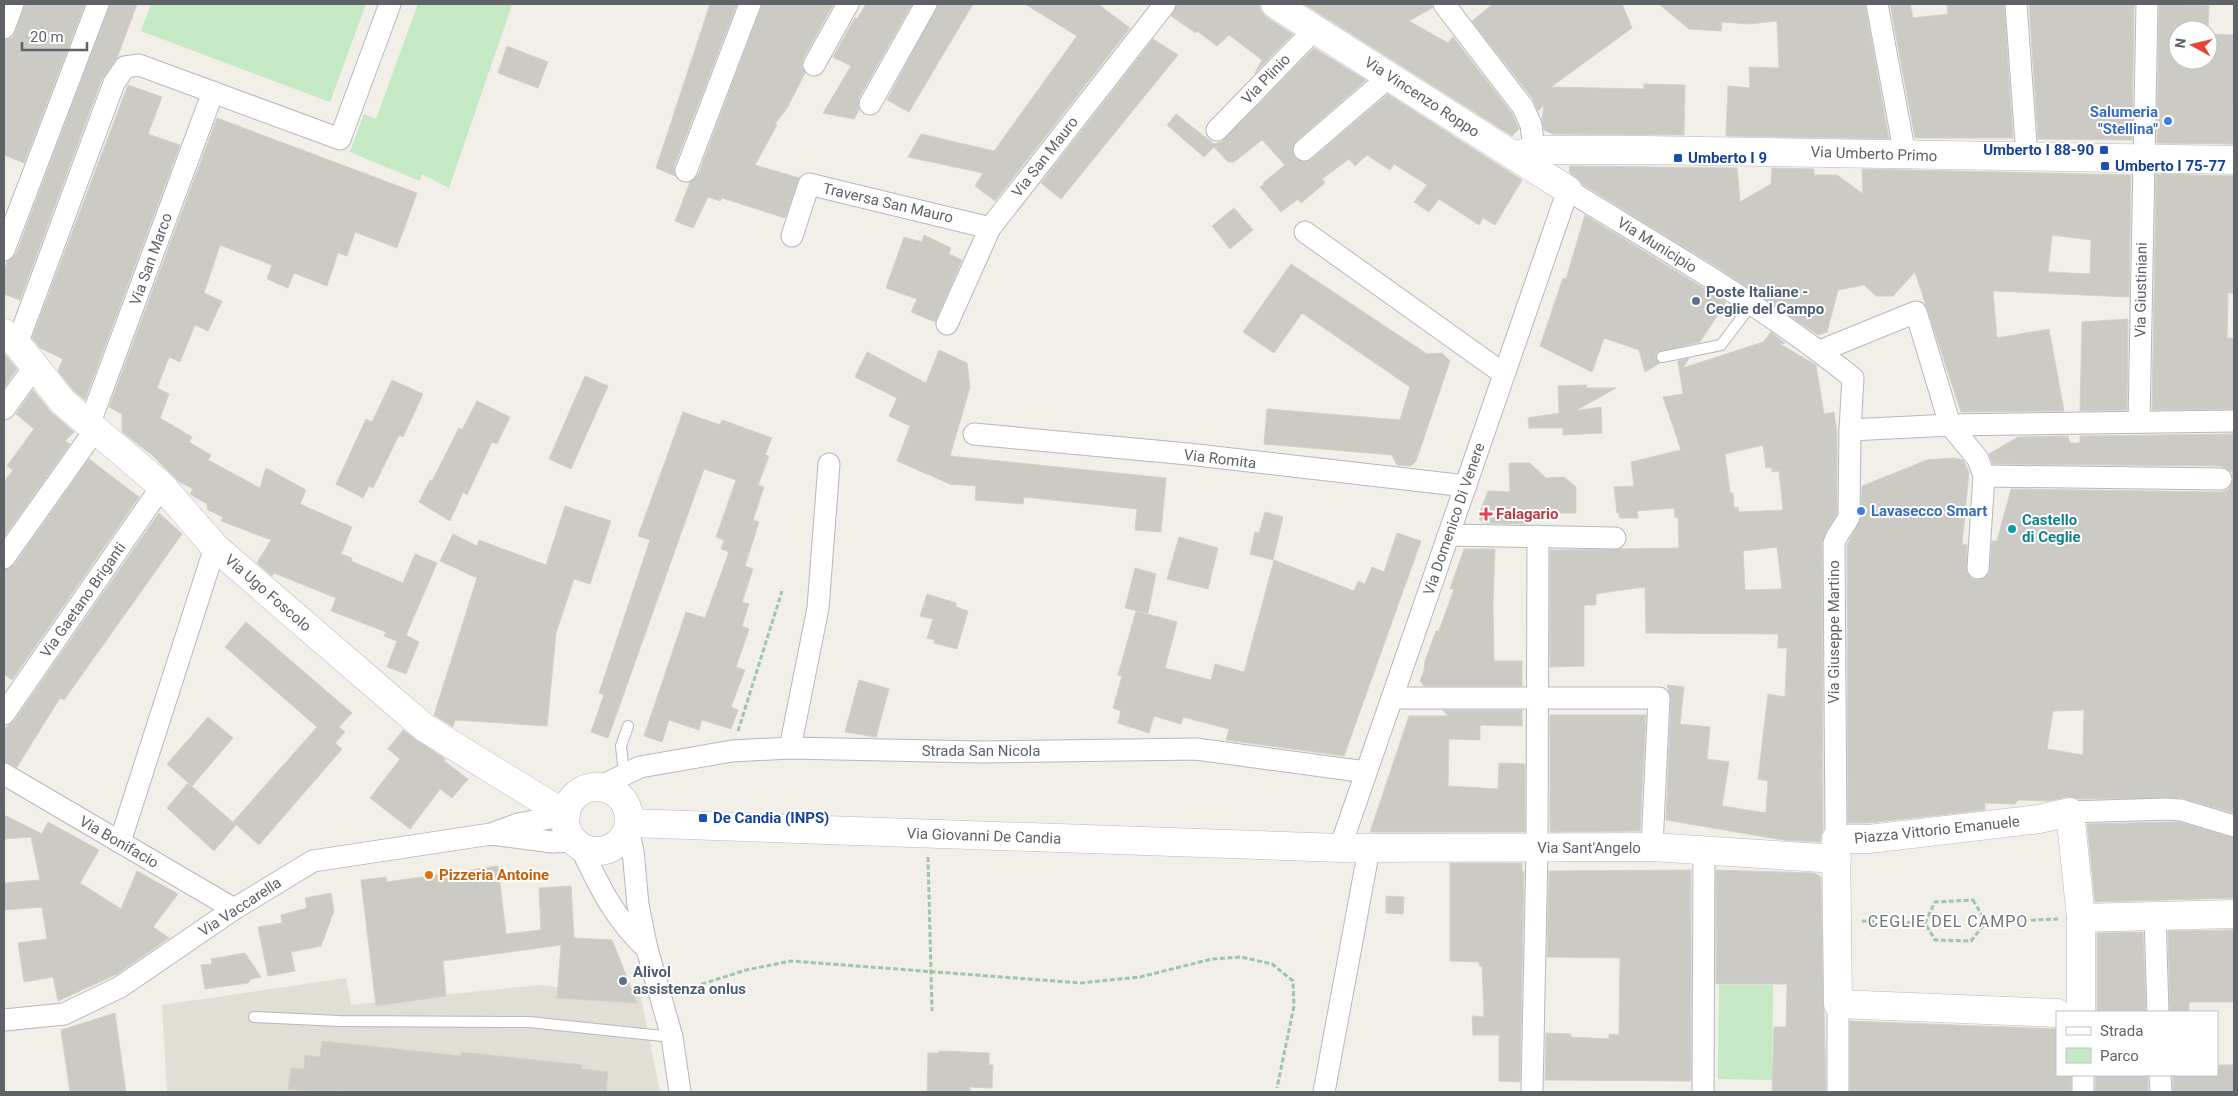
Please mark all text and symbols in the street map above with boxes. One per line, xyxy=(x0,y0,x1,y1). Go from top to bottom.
scale bar xyxy=(22,20,88,52)
north arrow xyxy=(2168,20,2218,70)
text: 20 m xyxy=(30,28,64,46)
text: N xyxy=(2172,37,2189,49)
street label: Via Plinio xyxy=(1238,50,1294,108)
street label: Via Vincenzo Roppo xyxy=(1361,53,1483,141)
place label: Salumeria "Stellina" xyxy=(2090,103,2158,138)
street label: Via San Mauro xyxy=(1008,113,1082,201)
marker: Salumeria "Stellina" xyxy=(2162,115,2174,127)
place label: Umberto I 88-90 xyxy=(1983,141,2094,159)
street label: Via Umberto Primo xyxy=(1810,143,1938,165)
marker: Umberto I 88-90 xyxy=(2098,144,2110,156)
place label: Umberto I 9 xyxy=(1688,149,1767,167)
marker: Umberto I 9 xyxy=(1672,152,1684,164)
place label: Umberto I 75-77 xyxy=(2115,157,2226,175)
marker: Umberto I 75-77 xyxy=(2099,160,2111,172)
street label: Traversa San Mauro xyxy=(821,179,955,227)
street label: Via San Marco xyxy=(126,210,176,308)
street label: Via Municipio xyxy=(1614,213,1700,277)
street label: Via Giustiniani xyxy=(2131,242,2151,338)
place label: Poste Italiane - Ceglie del Campo xyxy=(1706,283,1824,318)
marker: Poste Italiane - Ceglie del Campo xyxy=(1690,295,1702,307)
street label: Via Domenico Di Venere xyxy=(1419,440,1489,598)
street label: Via Romita xyxy=(1183,446,1257,472)
place label: Lavasecco Smart xyxy=(1871,502,1987,520)
place label: Falagario xyxy=(1496,505,1559,523)
marker: Lavasecco Smart xyxy=(1855,505,1867,517)
marker: Falagario xyxy=(1480,508,1492,520)
place label: Castello di Ceglie xyxy=(2022,511,2081,546)
marker: Castello di Ceglie xyxy=(2006,523,2018,535)
street label: Via Gaetano Briganti xyxy=(36,539,130,661)
street label: Via Ugo Foscolo xyxy=(221,551,315,635)
street label: Via Giuseppe Martino xyxy=(1825,560,1843,704)
street label: Strada San Nicola xyxy=(922,742,1040,760)
place label: De Candia (INPS) xyxy=(713,809,829,827)
street label: Via Bonifacio xyxy=(76,812,162,872)
marker: De Candia (INPS) xyxy=(697,812,709,824)
street label: Piazza Vittorio Emanuele xyxy=(1853,812,2021,848)
street label: Via Giovanni De Candia xyxy=(906,824,1062,848)
street label: Via Sant'Angelo xyxy=(1537,839,1641,857)
place label: Pizzeria Antoine xyxy=(439,866,549,884)
marker: Pizzeria Antoine xyxy=(423,869,435,881)
street label: Via Vaccarella xyxy=(195,874,285,940)
district label: CEGLIE DEL CAMPO xyxy=(1868,912,2028,931)
place label: Alivol assistenza onlus xyxy=(633,963,746,998)
marker: Alivol assistenza onlus xyxy=(617,975,629,987)
legend xyxy=(2056,1011,2218,1076)
text: Strada xyxy=(2100,1022,2143,1040)
text: Parco xyxy=(2100,1047,2139,1065)

